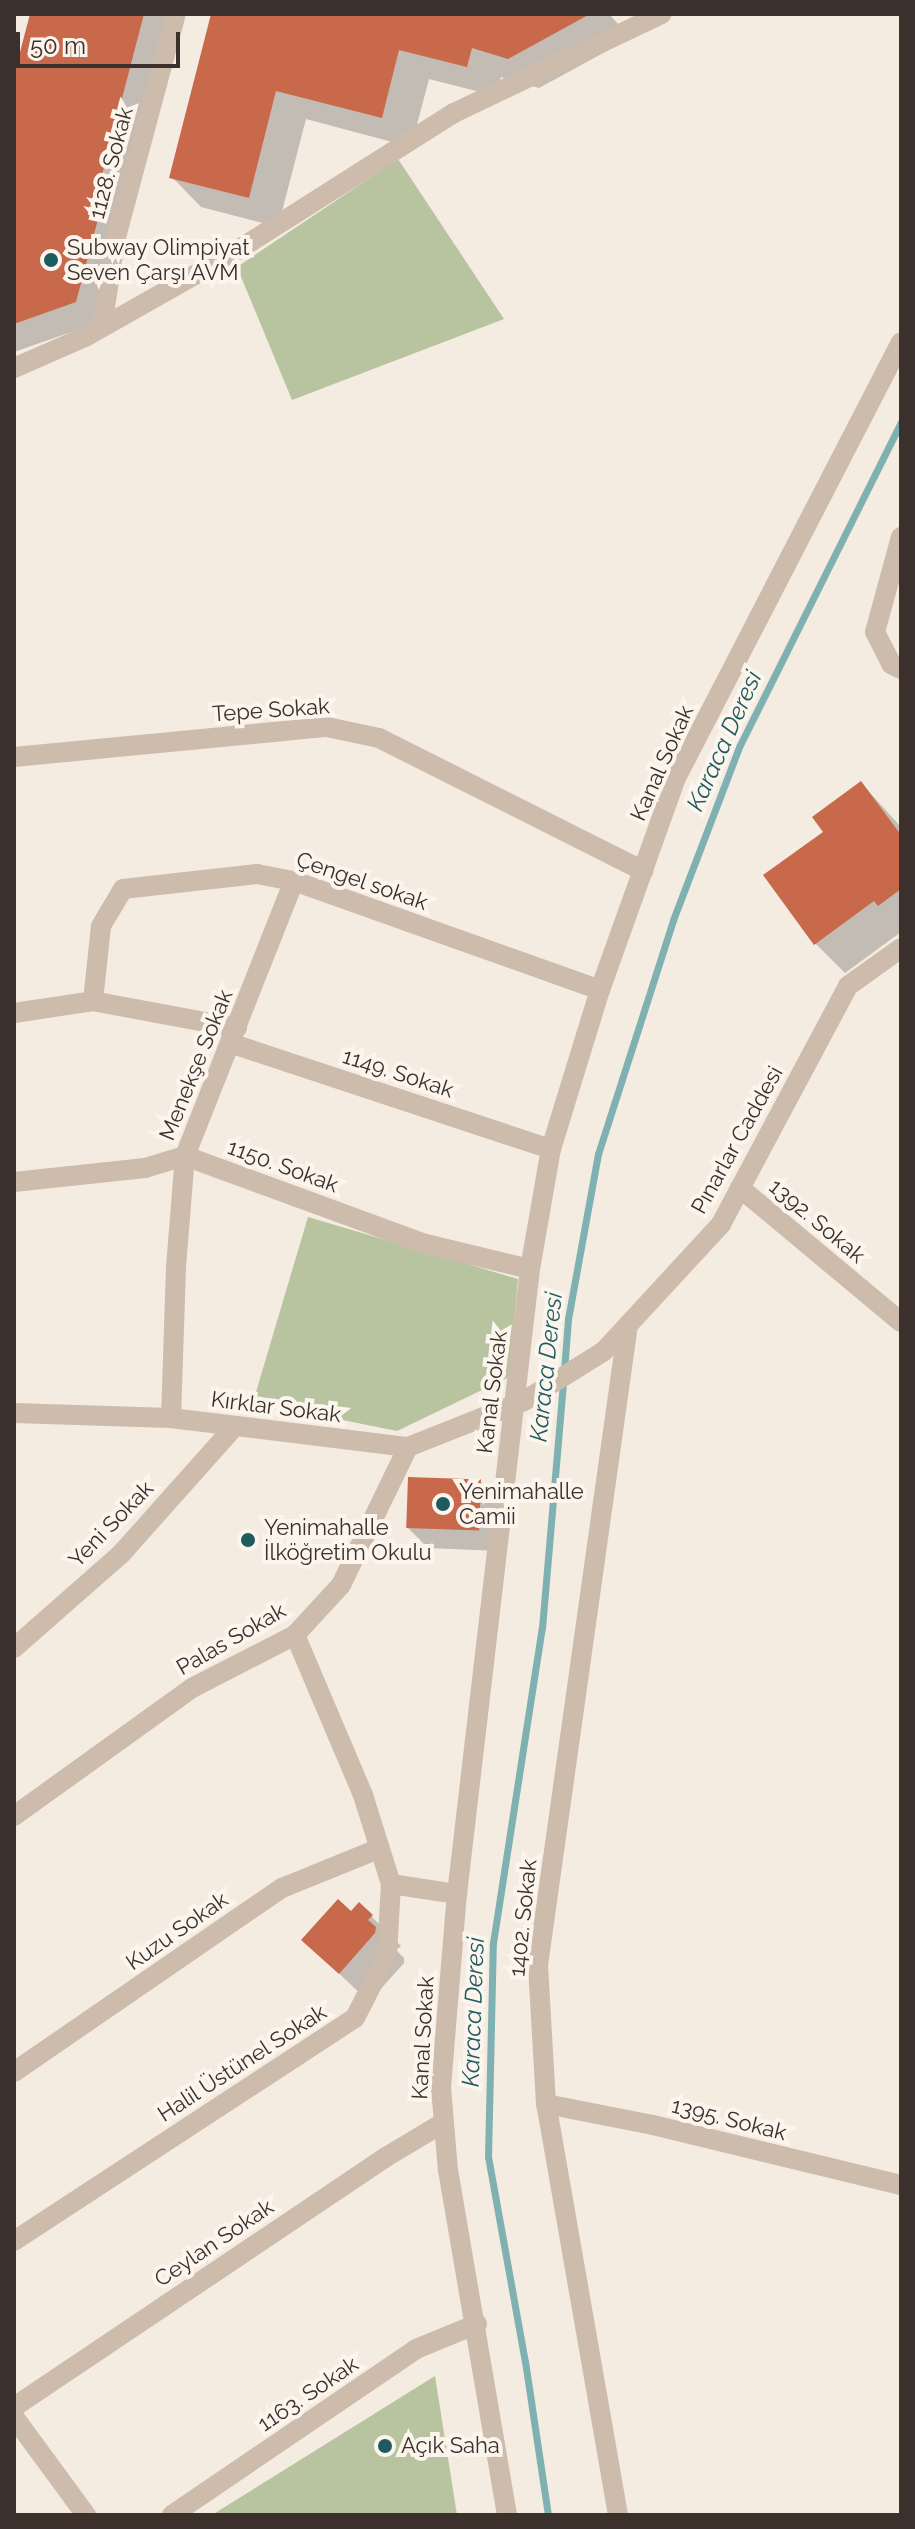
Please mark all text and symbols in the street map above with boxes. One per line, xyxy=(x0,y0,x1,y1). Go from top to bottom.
scale bar xyxy=(20,16,184,66)
text: 50 m xyxy=(30,31,86,60)
street label: 1128. Sokak xyxy=(83,104,139,222)
place label: Subway Olimpiyat Seven Çarşı AVM xyxy=(67,234,250,286)
marker: Subway Olimpiyat Seven Çarşı AVM xyxy=(42,251,60,269)
water label: Karaca Deresi xyxy=(680,667,768,815)
street label: Tepe Sokak xyxy=(211,693,331,727)
street label: Kanal Sokak xyxy=(625,701,699,825)
street label: Çengel sokak xyxy=(293,846,431,916)
street label: Menekşe Sokak xyxy=(154,986,238,1144)
street label: 1149. Sokak xyxy=(339,1043,457,1103)
street label: Pınarlar Caddesi xyxy=(685,1061,789,1219)
street label: 1150. Sokak xyxy=(224,1134,342,1198)
street label: 1392. Sokak xyxy=(764,1173,870,1269)
water label: Karaca Deresi xyxy=(524,1291,568,1443)
street label: Kanal Sokak xyxy=(471,1329,513,1455)
street label: Kırklar Sokak xyxy=(209,1386,343,1428)
street label: Yeni Sokak xyxy=(63,1475,159,1573)
place label: Yenimahalle Camii xyxy=(459,1478,584,1530)
marker: Yenimahalle Camii xyxy=(434,1495,452,1513)
place label: Yenimahalle İlköğretim Okulu xyxy=(264,1514,432,1566)
marker: Yenimahalle İlköğretim Okulu xyxy=(239,1531,257,1549)
street label: Palas Sokak xyxy=(172,1597,290,1681)
street label: 1402. Sokak xyxy=(504,1858,542,1978)
street label: Kuzu Sokak xyxy=(121,1886,233,1976)
water label: Karaca Deresi xyxy=(456,1937,490,2087)
street label: Kanal Sokak xyxy=(407,1975,439,2101)
street label: Halil Üstünel Sokak xyxy=(152,1998,332,2128)
street label: 1395. Sokak xyxy=(669,2092,789,2146)
street label: Ceylan Sokak xyxy=(150,2194,278,2292)
street label: 1163. Sokak xyxy=(253,2351,363,2437)
place label: Açık Saha xyxy=(401,2433,500,2459)
marker: Açık Saha xyxy=(376,2437,394,2455)

